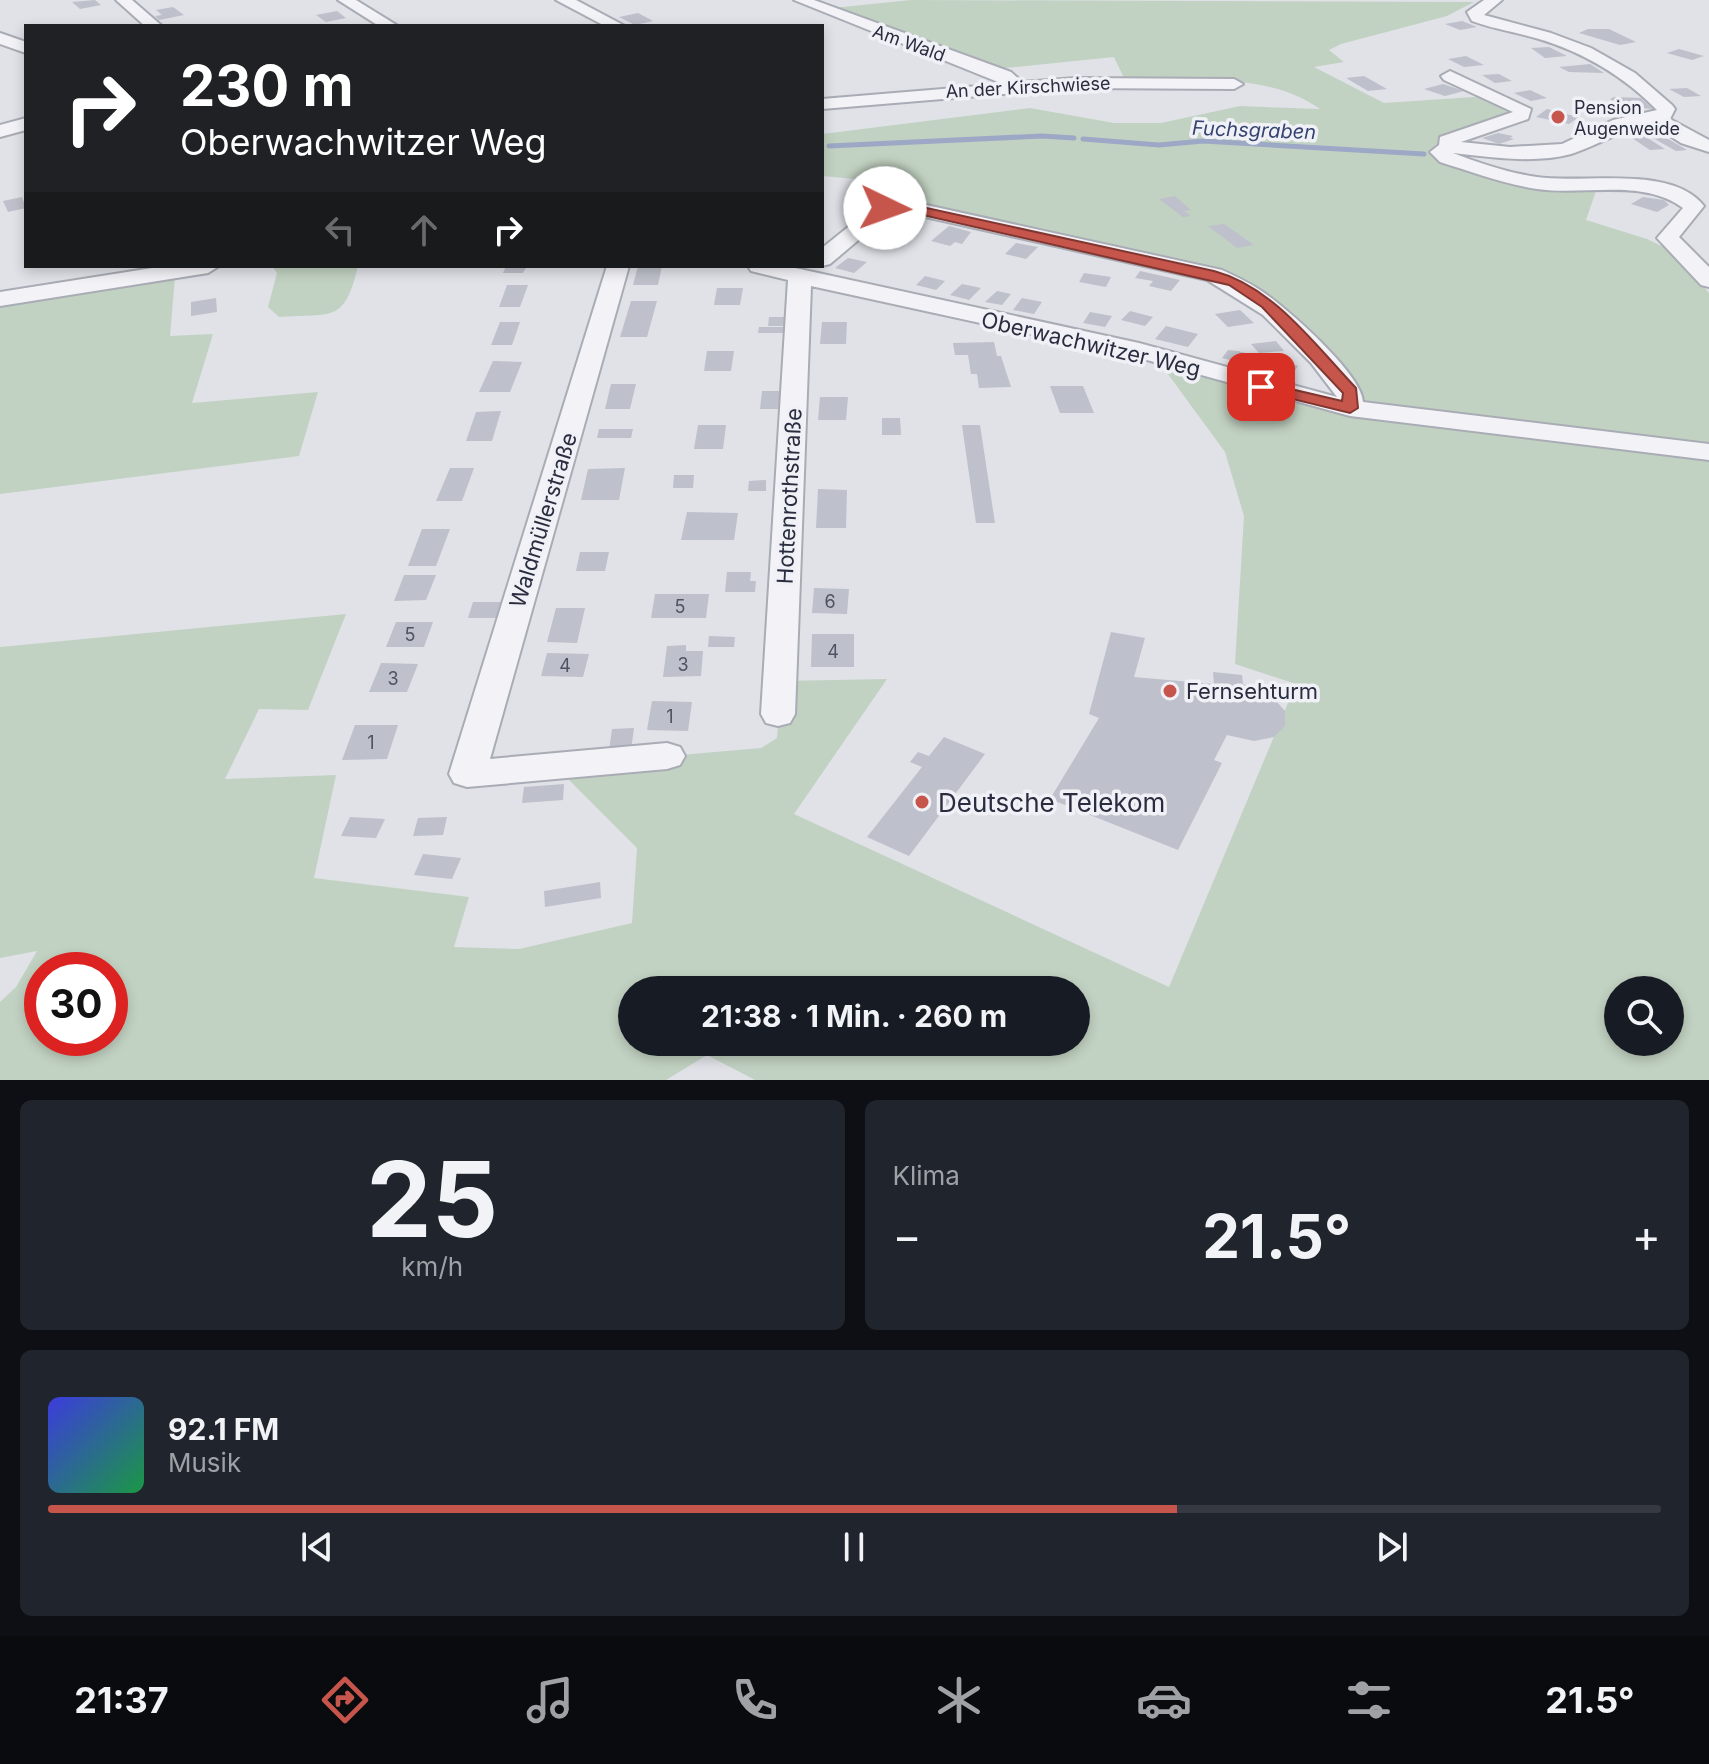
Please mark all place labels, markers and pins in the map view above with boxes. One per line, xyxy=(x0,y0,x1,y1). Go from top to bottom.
place label: Pension Augenweide xyxy=(1574,97,1680,139)
marker: Pension Augenweide xyxy=(1549,108,1567,126)
pin xyxy=(1227,353,1295,421)
place label: Fernsehturm xyxy=(1186,678,1318,704)
marker: Fernsehturm xyxy=(1161,682,1179,700)
place label: Deutsche Telekom xyxy=(938,787,1165,818)
marker: Deutsche Telekom xyxy=(913,793,931,811)

